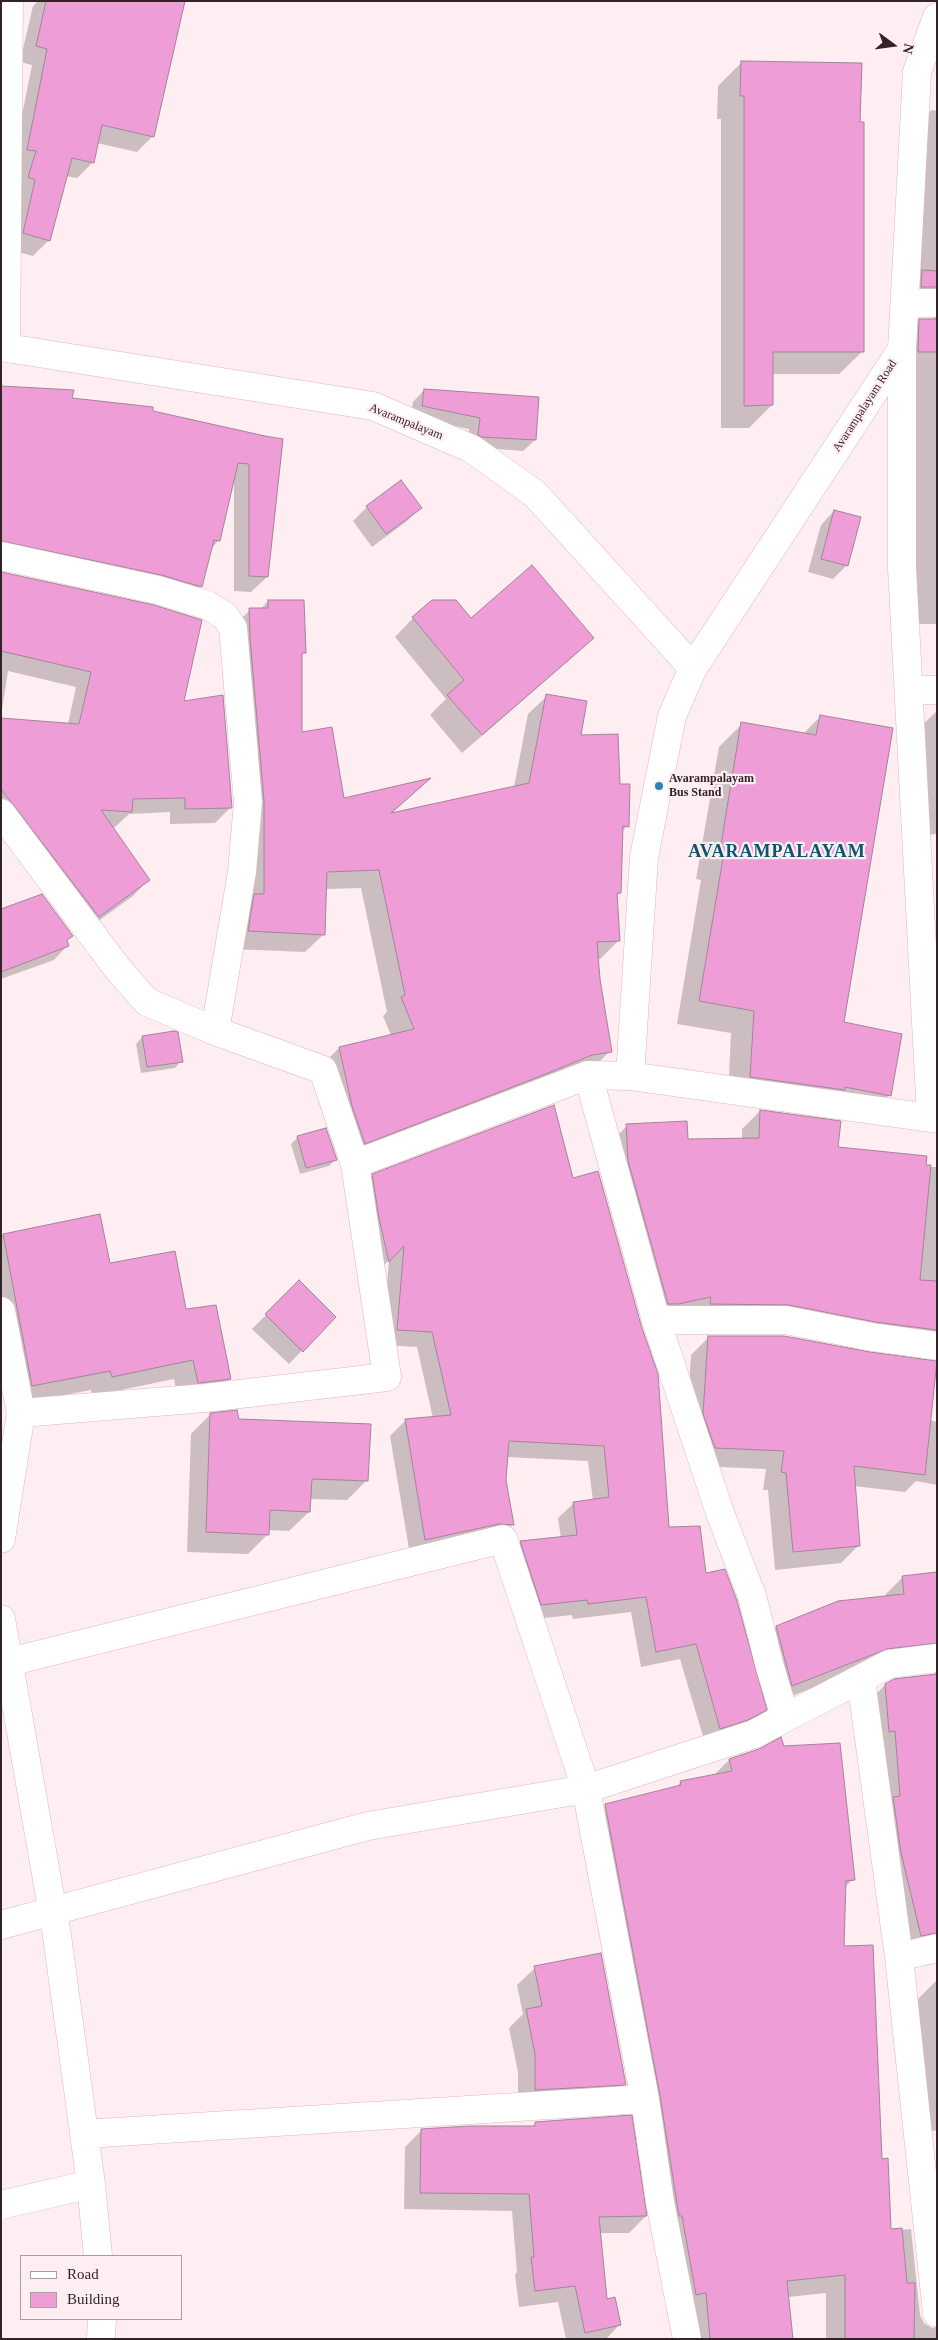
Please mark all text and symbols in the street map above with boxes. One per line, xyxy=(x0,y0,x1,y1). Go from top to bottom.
north arrow xyxy=(868,20,918,70)
text: N xyxy=(900,42,917,55)
street label: Avarampalayam Road xyxy=(830,357,900,455)
street label: Avarampalayam xyxy=(367,401,445,443)
place label: Avarampalayam Bus Stand xyxy=(669,772,754,800)
marker: Avarampalayam Bus Stand xyxy=(653,780,665,792)
district label: AVARAMPALAYAM xyxy=(687,841,867,863)
legend xyxy=(20,2255,182,2320)
text: Road xyxy=(67,2266,99,2282)
text: Building xyxy=(67,2291,120,2307)

